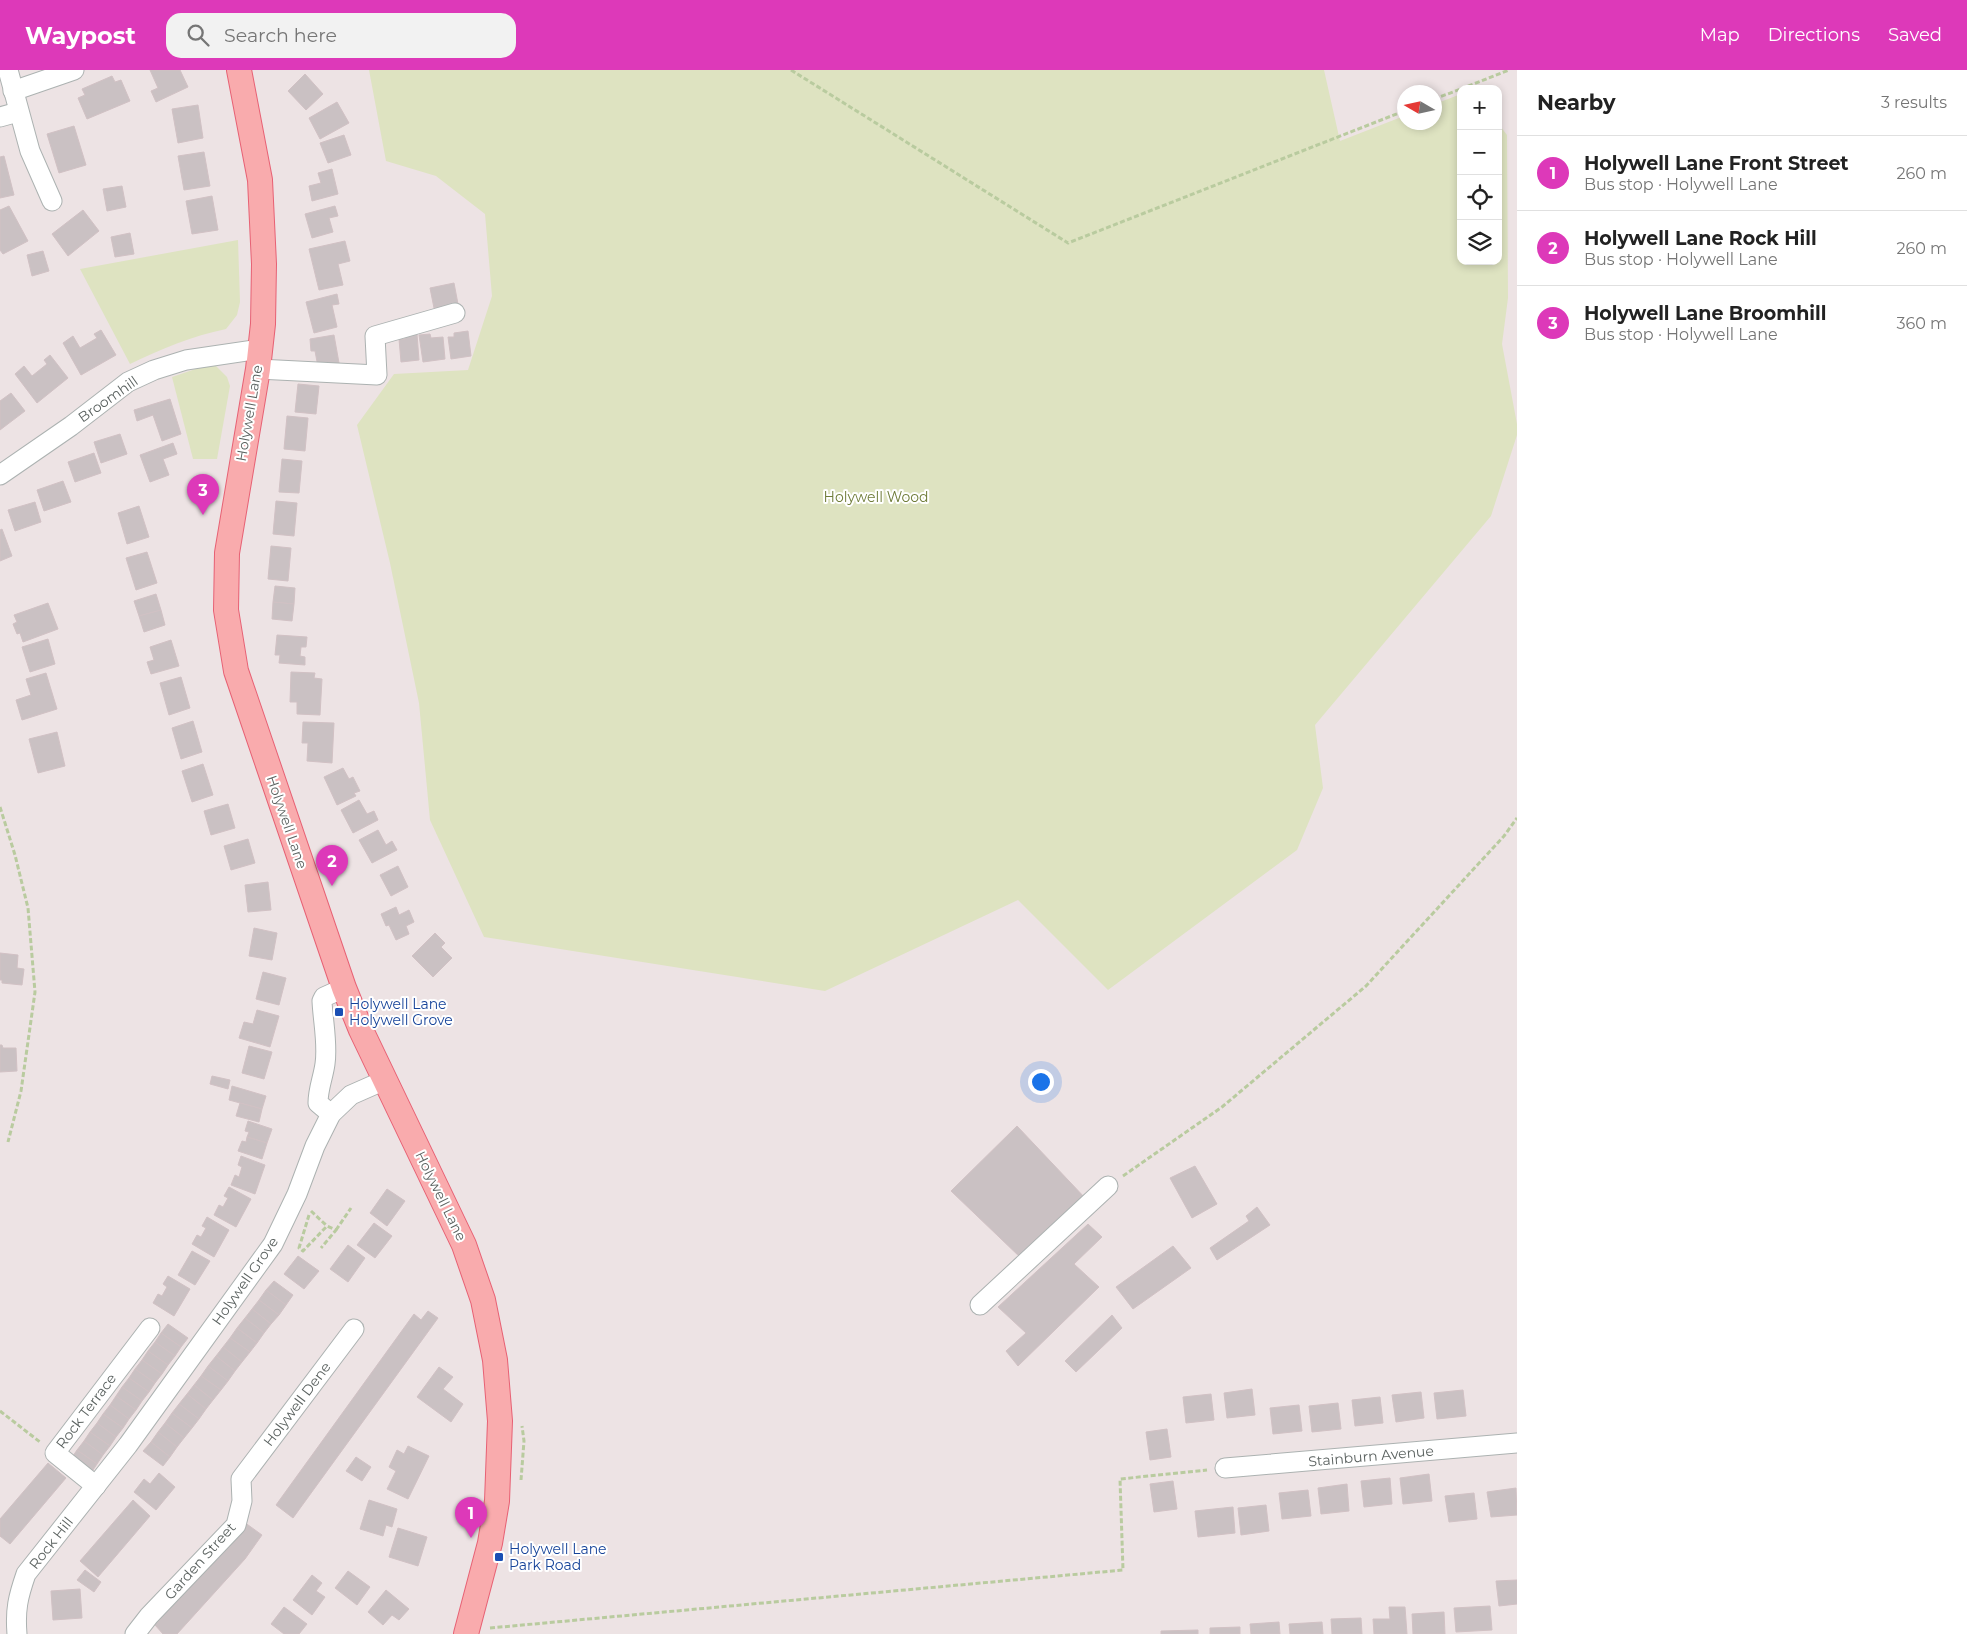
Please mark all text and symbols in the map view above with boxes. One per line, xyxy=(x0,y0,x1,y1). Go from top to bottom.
search box xyxy=(166,13,516,58)
text: Waypost xyxy=(25,21,136,50)
icon: search xyxy=(184,21,212,49)
text: Search here xyxy=(224,24,337,47)
text: Map xyxy=(1700,24,1740,46)
text: Directions xyxy=(1768,24,1860,46)
text: Saved xyxy=(1888,24,1942,46)
north arrow xyxy=(1397,85,1442,130)
map controls xyxy=(1457,85,1502,265)
button: + xyxy=(1457,85,1502,130)
text: Nearby xyxy=(1537,90,1616,115)
text: 3 results xyxy=(1881,93,1947,112)
button: − xyxy=(1457,130,1502,175)
text: Holywell Lane Front Street xyxy=(1584,152,1849,175)
text: 1 xyxy=(1550,164,1556,183)
text: 260 m xyxy=(1896,164,1947,183)
button: locate xyxy=(1457,175,1502,220)
text: Bus stop · Holywell Lane xyxy=(1584,175,1778,194)
button: layers xyxy=(1457,220,1502,265)
text: Holywell Lane Rock Hill xyxy=(1584,227,1817,250)
text: 2 xyxy=(1548,239,1558,258)
text: 260 m xyxy=(1896,239,1947,258)
text: Bus stop · Holywell Lane xyxy=(1584,250,1778,269)
text: Holywell Lane Broomhill xyxy=(1584,302,1826,325)
text: 3 xyxy=(1548,314,1558,333)
text: 360 m xyxy=(1896,314,1947,333)
text: Bus stop · Holywell Lane xyxy=(1584,325,1778,344)
street label: Holywell Lane xyxy=(232,363,266,463)
street label: Broomhill xyxy=(75,372,141,426)
pin: 3 xyxy=(187,474,219,515)
park label: Holywell Wood xyxy=(824,488,928,506)
street label: Holywell Lane xyxy=(263,773,311,871)
pin: 2 xyxy=(316,845,348,886)
place label: Holywell Lane Holywell Grove xyxy=(349,995,453,1029)
marker: Holywell Lane Holywell Grove xyxy=(333,1006,345,1018)
your location xyxy=(1028,1069,1054,1095)
street label: Holywell Lane xyxy=(412,1148,470,1244)
street label: Holywell Grove xyxy=(208,1233,282,1329)
street label: Holywell Dene xyxy=(259,1358,335,1450)
street label: Rock Terrace xyxy=(52,1370,120,1452)
street label: Stainburn Avenue xyxy=(1308,1442,1434,1470)
pin: 1 xyxy=(455,1497,487,1538)
street label: Rock Hill xyxy=(25,1513,77,1573)
street label: Garden Street xyxy=(161,1518,240,1603)
place label: Holywell Lane Park Road xyxy=(509,1540,607,1574)
marker: Holywell Lane Park Road xyxy=(493,1551,505,1563)

